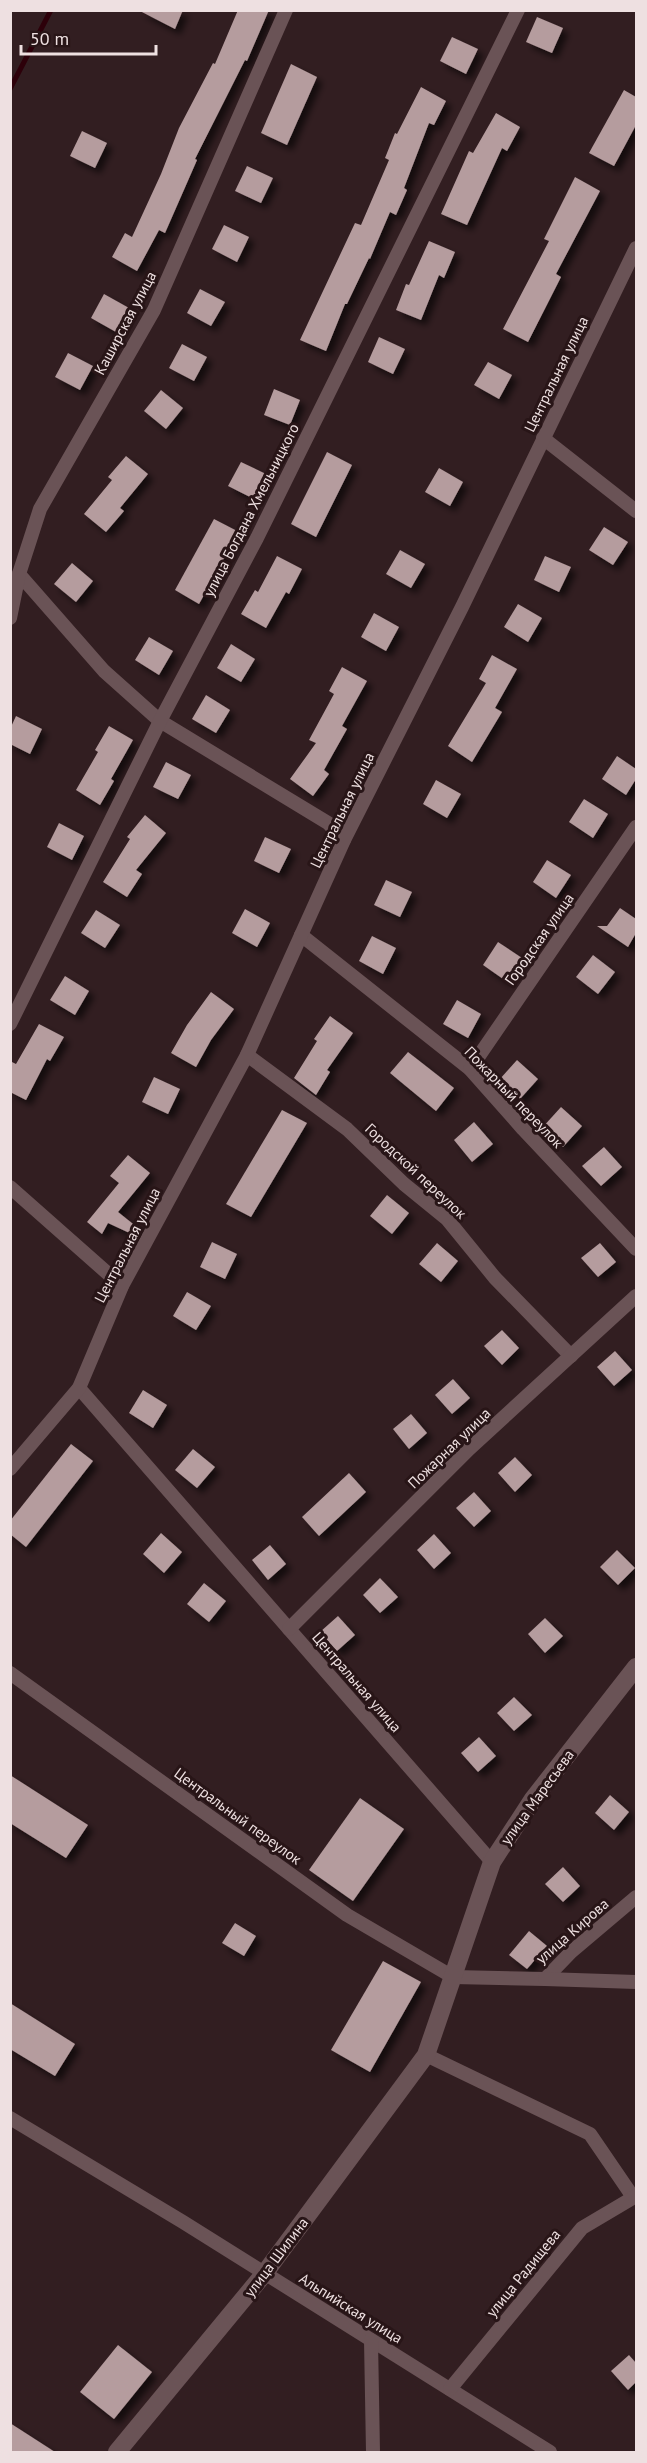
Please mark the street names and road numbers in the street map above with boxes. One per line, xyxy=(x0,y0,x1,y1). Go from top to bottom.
street label: Каширская улица xyxy=(90,268,160,378)
street label: Центральная улица xyxy=(520,313,592,435)
street label: улица Богдана Хмельницкого xyxy=(199,420,303,600)
street label: Центральная улица xyxy=(306,749,378,871)
street label: Городская улица xyxy=(500,889,578,989)
street label: Пожарный переулок xyxy=(461,1042,568,1152)
street label: Городской переулок xyxy=(361,1119,471,1223)
street label: Центральная улица xyxy=(90,1184,164,1306)
street label: Пожарная улица xyxy=(404,1404,494,1492)
street label: Центральная улица xyxy=(308,1628,406,1736)
street label: улица Маресьева xyxy=(496,1746,578,1848)
street label: Центральный переулок xyxy=(171,1763,306,1869)
street label: улица Кирова xyxy=(532,1894,612,1968)
street label: улица Шилина xyxy=(240,2213,312,2301)
street label: улица Радищева xyxy=(482,2225,564,2321)
street label: Альпийская улица xyxy=(296,2269,406,2347)

